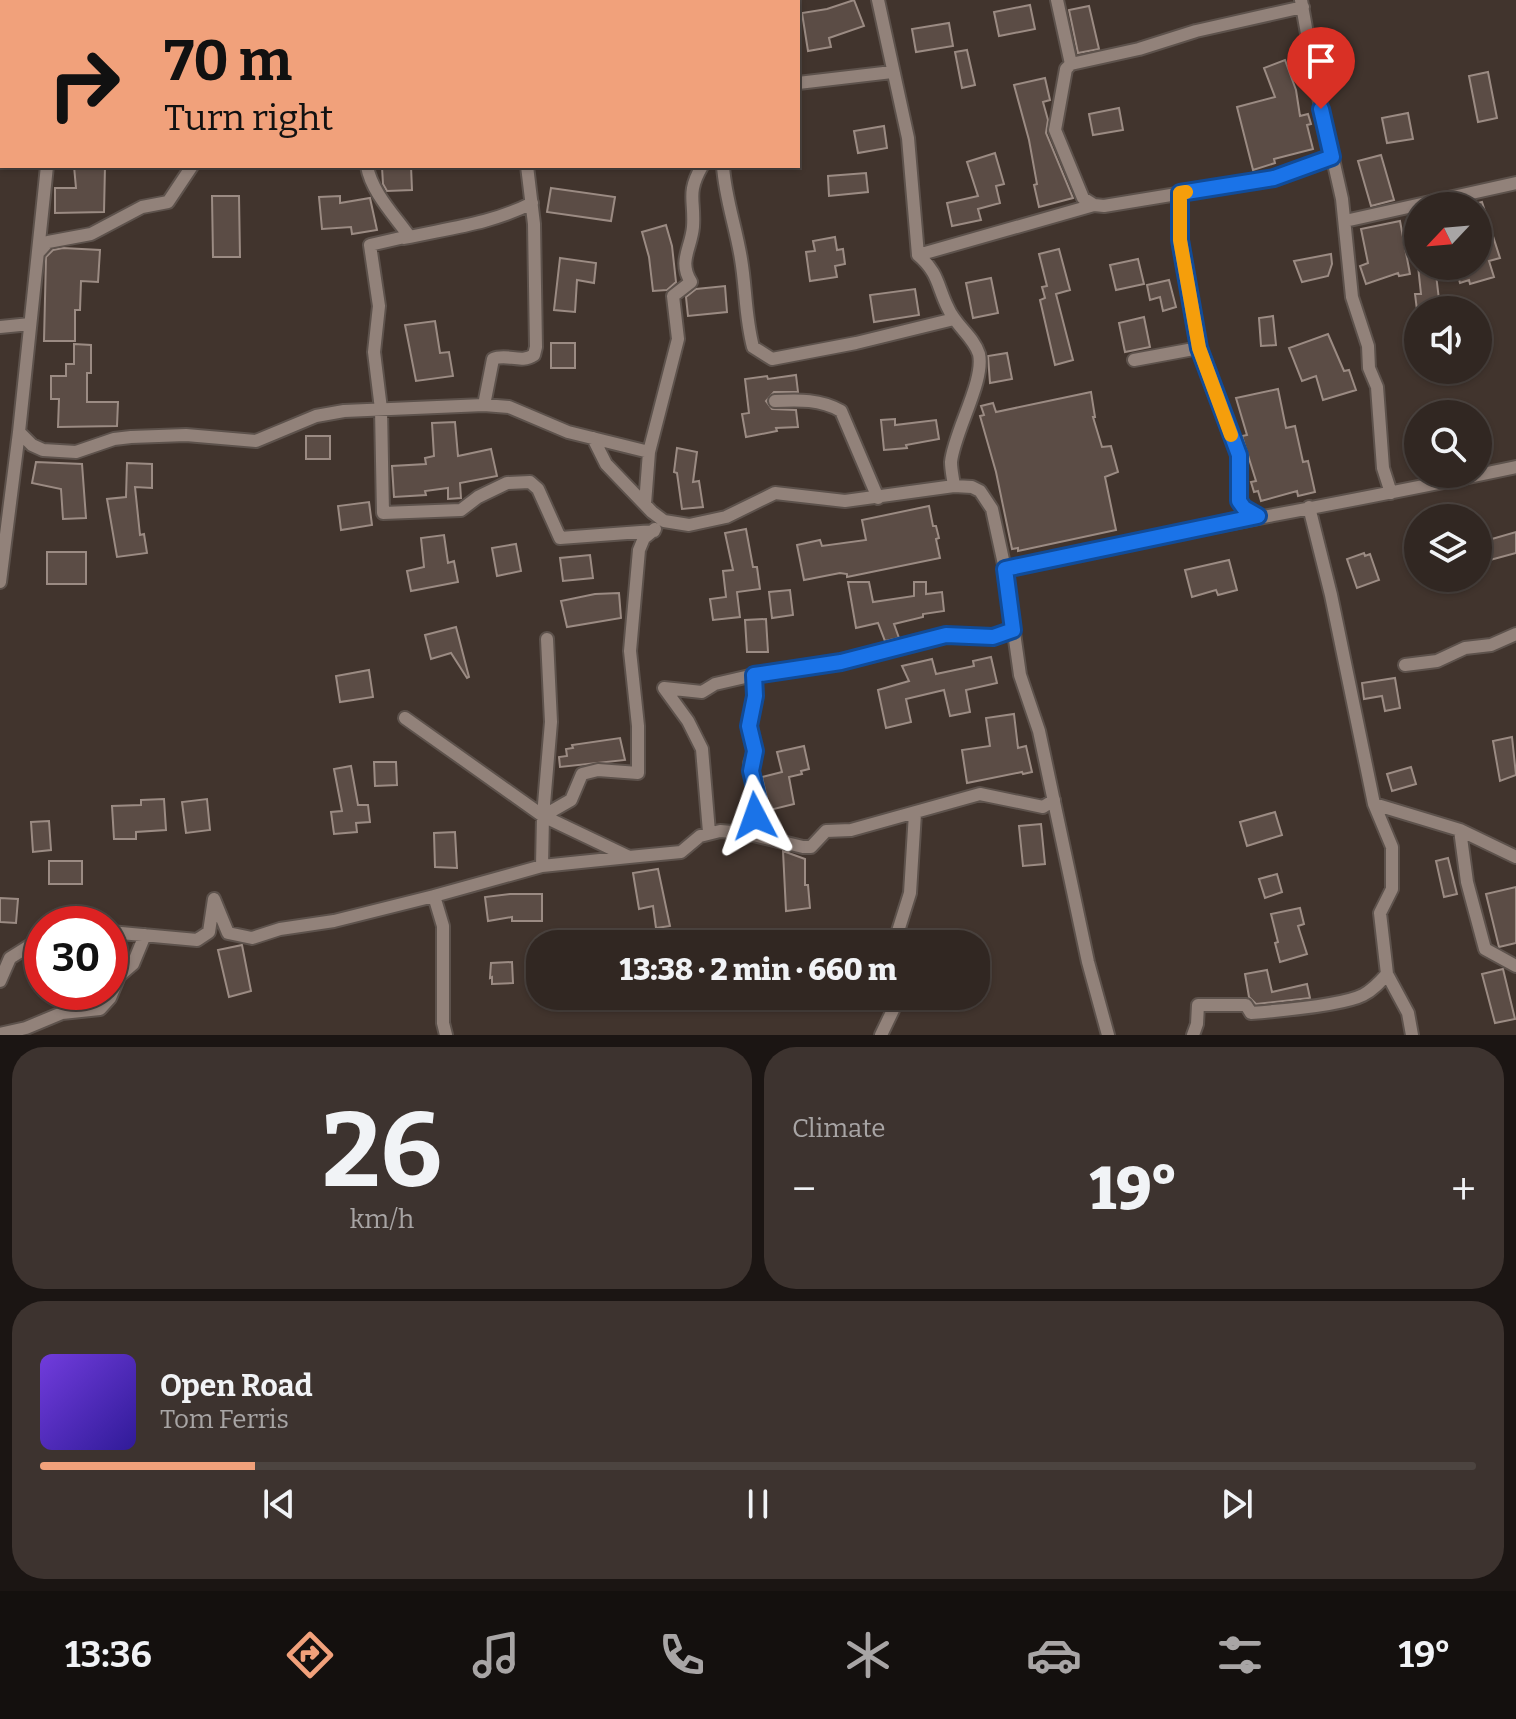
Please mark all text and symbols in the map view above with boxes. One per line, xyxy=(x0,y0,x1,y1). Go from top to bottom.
pin xyxy=(1287,27,1355,109)
text: 70 m xyxy=(164,28,292,95)
icon: right xyxy=(32,32,136,136)
icon: arrive xyxy=(1299,39,1343,83)
text: Turn right xyxy=(164,96,333,140)
north arrow xyxy=(1404,192,1492,280)
map controls xyxy=(1404,192,1492,592)
button: sound xyxy=(1404,296,1492,384)
button: search xyxy=(1404,400,1492,488)
button: layers xyxy=(1404,504,1492,592)
position arrow xyxy=(713,774,797,858)
speed limit sign: 30 xyxy=(24,906,128,1010)
text: 13:38 · 2 min · 660 m xyxy=(620,952,896,988)
text: 26 xyxy=(322,1089,442,1214)
text: Climate xyxy=(792,1113,886,1144)
text: 19° xyxy=(1089,1153,1178,1225)
text: − xyxy=(792,1163,816,1216)
text: + xyxy=(1451,1163,1476,1216)
text: km/h xyxy=(350,1204,414,1235)
text: Open Road xyxy=(160,1368,313,1404)
text: Tom Ferris xyxy=(160,1404,289,1435)
icon: previous xyxy=(257,1482,301,1526)
icon: pause xyxy=(736,1482,780,1526)
icon: next xyxy=(1215,1482,1259,1526)
icon: directions xyxy=(282,1627,338,1683)
icon: music xyxy=(468,1627,524,1683)
icon: phone xyxy=(654,1627,710,1683)
icon: climate xyxy=(840,1627,896,1683)
icon: car xyxy=(1026,1627,1082,1683)
icon: filters xyxy=(1212,1627,1268,1683)
text: 13:36 xyxy=(65,1633,152,1677)
text: 19° xyxy=(1399,1633,1451,1677)

